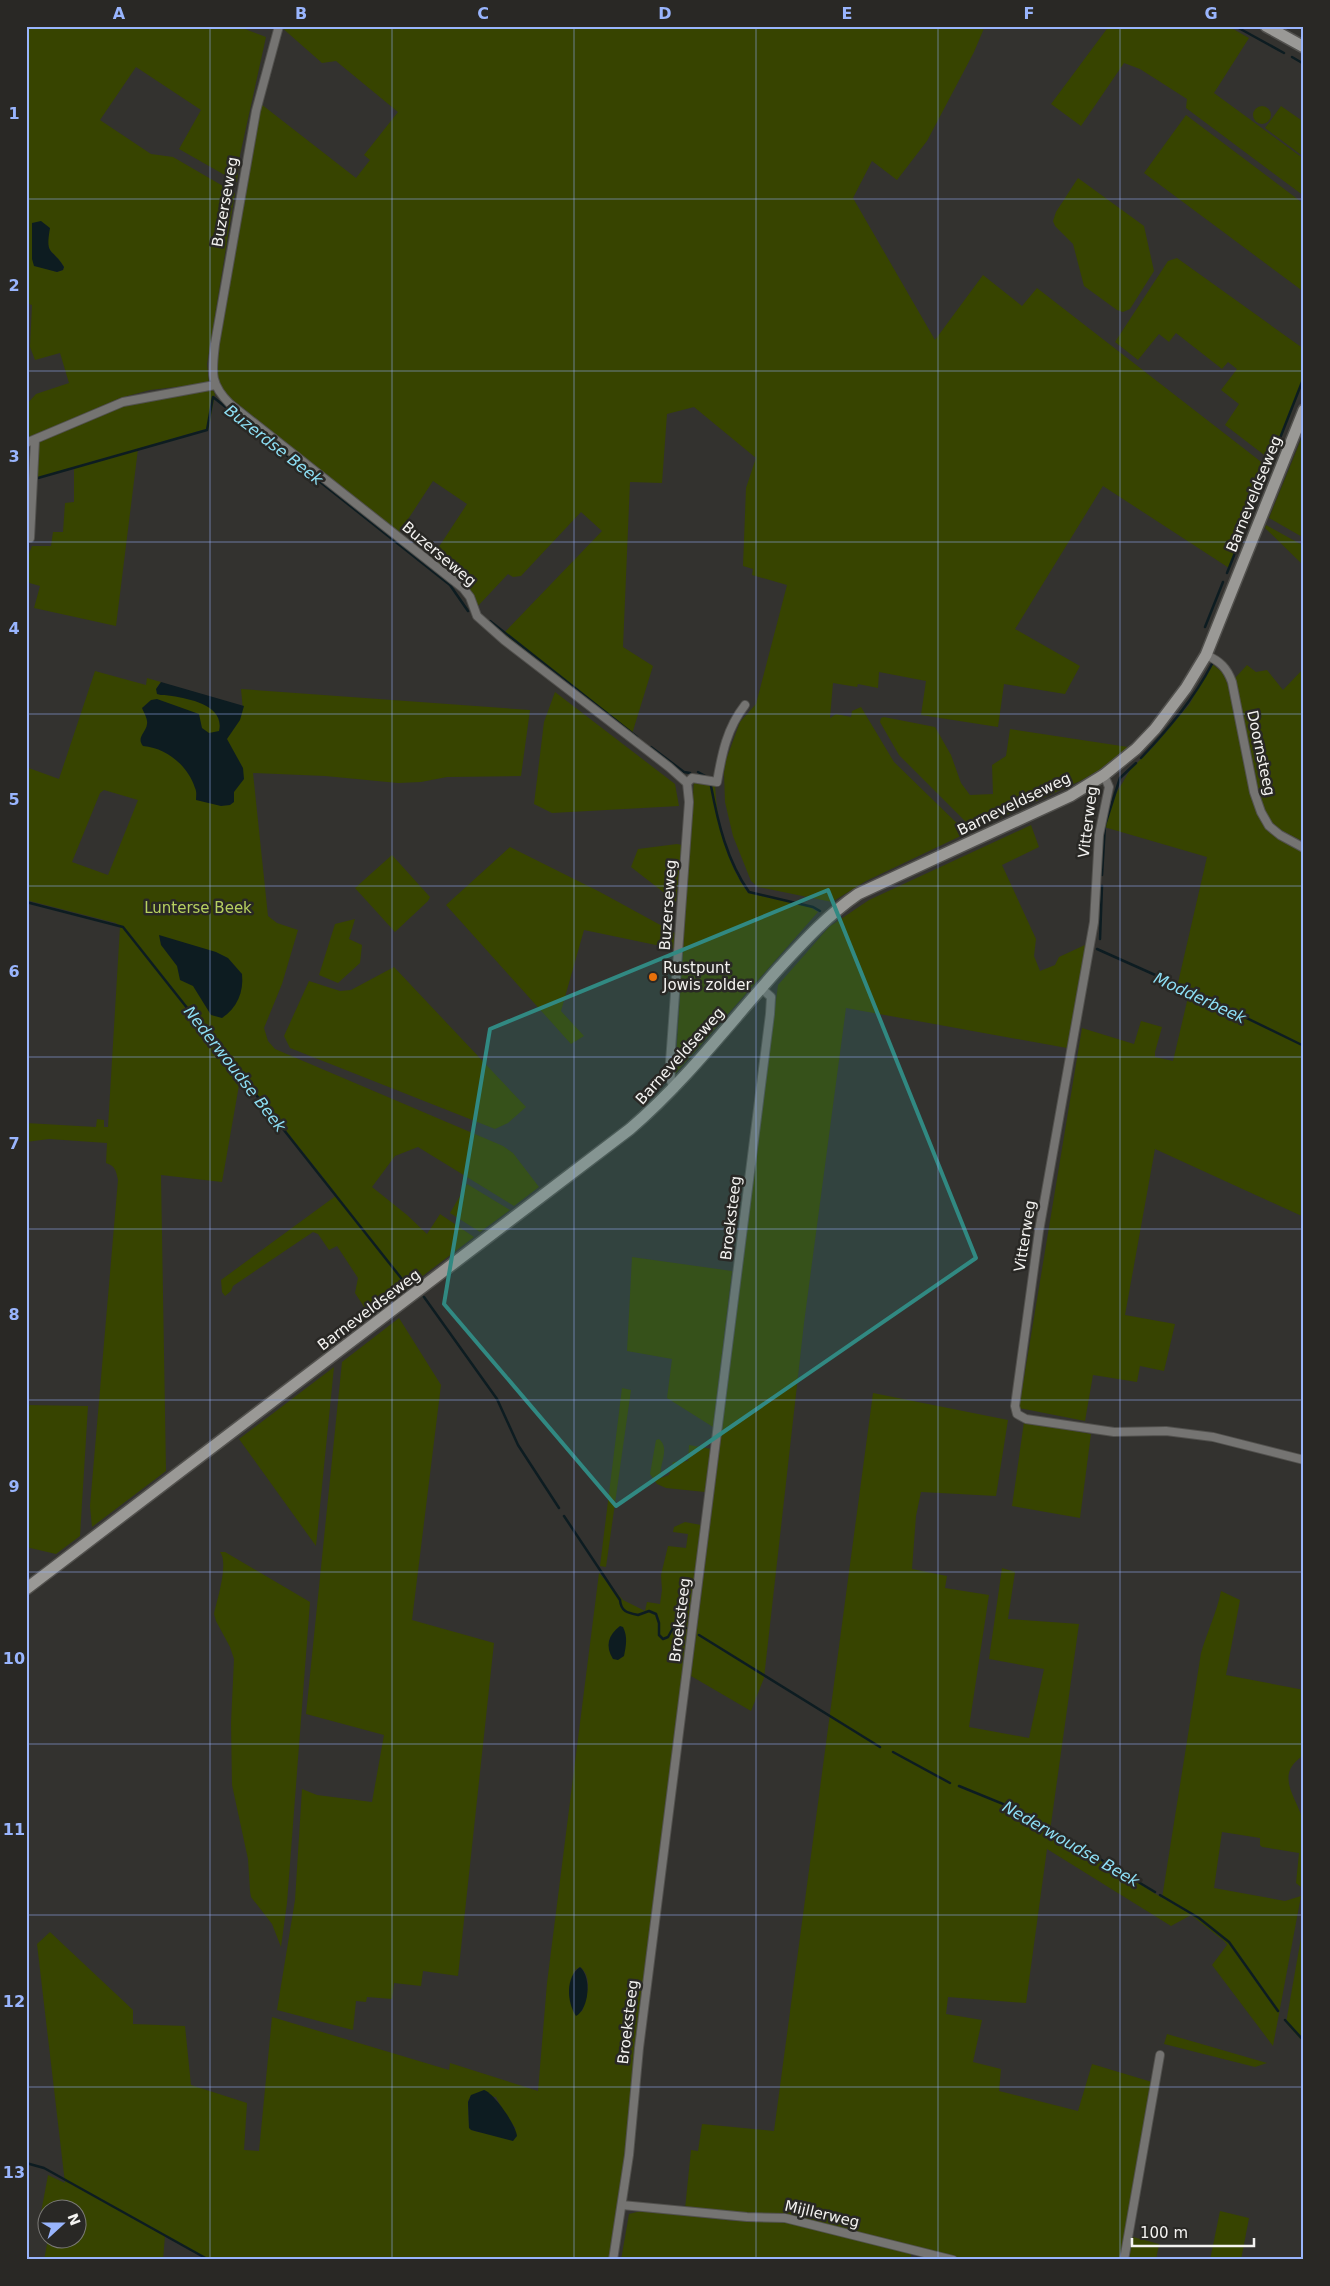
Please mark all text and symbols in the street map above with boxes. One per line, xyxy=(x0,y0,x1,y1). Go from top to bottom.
text: A xyxy=(113,4,126,23)
text: B xyxy=(295,4,307,23)
text: C xyxy=(477,4,489,23)
text: D xyxy=(658,4,672,23)
text: E xyxy=(842,4,852,23)
text: F xyxy=(1024,4,1034,23)
text: G xyxy=(1204,4,1218,23)
text: 1 xyxy=(8,104,20,123)
street label: Buzerseweg xyxy=(208,156,242,248)
text: 2 xyxy=(8,276,20,295)
water label: Buzerdse Beek xyxy=(221,401,327,490)
street label: Barneveldseweg xyxy=(1222,433,1286,555)
text: 3 xyxy=(8,447,20,466)
street label: Buzerseweg xyxy=(398,518,480,590)
text: 4 xyxy=(8,619,20,638)
street label: Doornsteeg xyxy=(1243,709,1279,797)
street label: Barneveldseweg xyxy=(954,769,1074,839)
street label: Vitterweg xyxy=(1075,785,1101,859)
text: 5 xyxy=(8,790,20,809)
street label: Buzerseweg xyxy=(656,859,680,951)
park label: Lunterse Beek xyxy=(144,899,252,917)
place label: Rustpunt Jowis zolder xyxy=(662,959,753,994)
text: 6 xyxy=(8,962,20,981)
water label: Modderbeek xyxy=(1151,968,1250,1028)
marker: Rustpunt Jowis zolder xyxy=(647,971,659,983)
water label: Nederwoudse Beek xyxy=(180,1002,291,1136)
street label: Barneveldseweg xyxy=(632,1004,728,1108)
text: 7 xyxy=(8,1134,20,1153)
street label: Broeksteeg xyxy=(717,1175,745,1261)
street label: Vitterweg xyxy=(1010,1199,1040,1273)
street label: Barneveldseweg xyxy=(314,1266,424,1354)
text: 8 xyxy=(8,1305,20,1324)
text: 9 xyxy=(8,1477,20,1496)
street label: Broeksteeg xyxy=(666,1577,694,1663)
text: 10 xyxy=(3,1649,25,1668)
water label: Nederwoudse Beek xyxy=(999,1797,1143,1891)
text: 11 xyxy=(3,1820,25,1839)
street label: Broeksteeg xyxy=(614,1979,642,2065)
text: 12 xyxy=(3,1992,25,2011)
text: 13 xyxy=(3,2163,25,2182)
street label: Mijllerweg xyxy=(783,2197,861,2231)
north arrow xyxy=(38,2198,88,2248)
text: N xyxy=(65,2211,84,2228)
scale bar xyxy=(1132,2216,1255,2248)
text: 100 m xyxy=(1140,2224,1188,2242)

